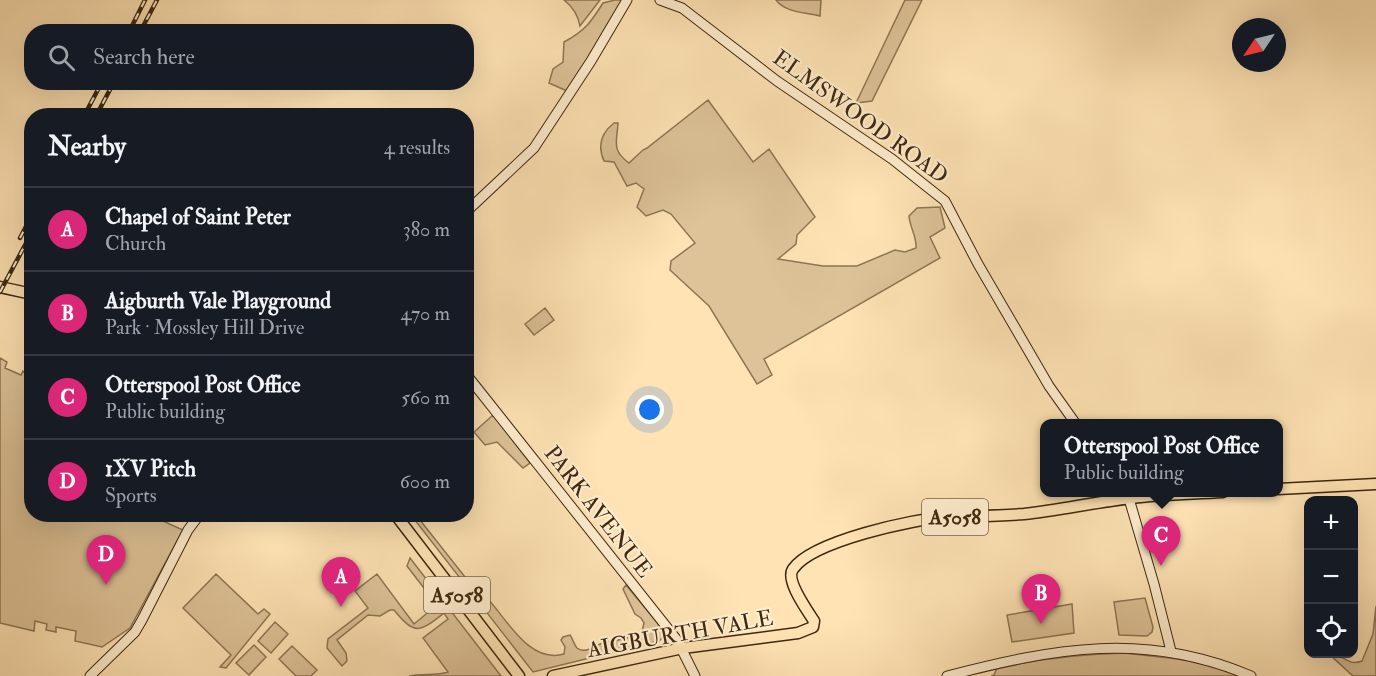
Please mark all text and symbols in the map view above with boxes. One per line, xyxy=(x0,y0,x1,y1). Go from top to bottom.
north arrow xyxy=(1232,18,1286,72)
search box xyxy=(24,24,474,90)
icon: search xyxy=(45,41,78,74)
text: Search here xyxy=(93,43,195,71)
street label: ELMSWOOD ROAD xyxy=(767,44,954,190)
text: Nearby xyxy=(48,131,126,163)
text: 4 results xyxy=(384,135,450,160)
text: Chapel of Saint Peter xyxy=(105,203,291,231)
text: A xyxy=(61,217,74,242)
text: 380 m xyxy=(403,217,450,242)
text: Church xyxy=(105,231,166,256)
text: Aigburth Vale Playground xyxy=(105,287,331,315)
text: B xyxy=(61,301,74,326)
text: 470 m xyxy=(401,301,450,326)
text: Park · Mossley Hill Drive xyxy=(105,315,304,340)
text: Otterspool Post Office xyxy=(105,371,300,399)
text: C xyxy=(60,385,75,410)
text: 560 m xyxy=(401,385,450,410)
your location xyxy=(635,395,664,424)
text: Public building xyxy=(105,399,225,424)
popup xyxy=(1040,419,1283,497)
text: Otterspool Post Office xyxy=(1064,432,1259,460)
street label: PARK AVENUE xyxy=(538,440,659,583)
text: 1XV Pitch xyxy=(105,455,196,483)
text: Public building xyxy=(1064,460,1184,485)
text: D xyxy=(59,469,76,494)
text: 600 m xyxy=(400,469,450,494)
text: Sports xyxy=(105,483,157,508)
map controls xyxy=(1304,496,1358,658)
button: + xyxy=(1304,496,1358,550)
road number: A5058 xyxy=(922,499,988,535)
pin: C xyxy=(1142,516,1180,566)
pin: D xyxy=(86,536,126,585)
button: − xyxy=(1304,550,1358,604)
pin: A xyxy=(322,558,360,607)
pin: B xyxy=(1022,574,1060,624)
road number: A5058 xyxy=(424,577,490,613)
street label: AIGBURTH VALE xyxy=(584,604,775,664)
button: locate xyxy=(1304,604,1358,658)

